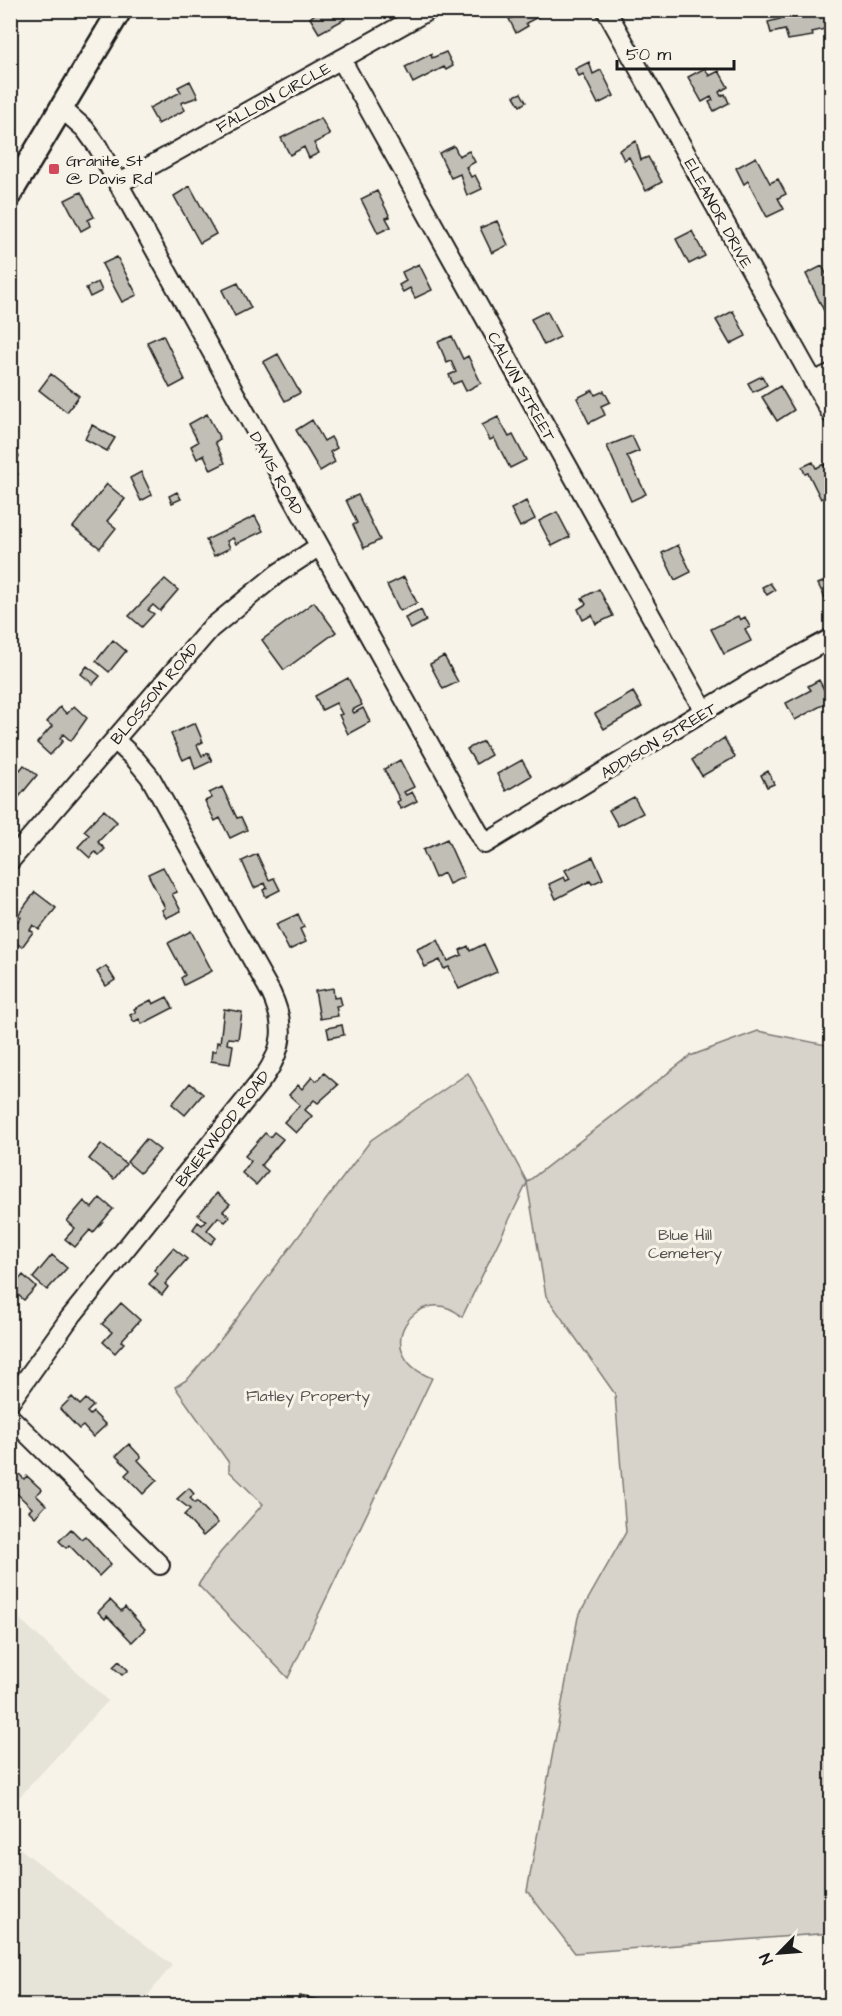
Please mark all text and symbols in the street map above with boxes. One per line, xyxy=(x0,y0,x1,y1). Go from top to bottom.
scale bar xyxy=(617,33,734,71)
text: 50 m xyxy=(626,42,671,67)
street label: FALLON CIRCLE xyxy=(212,57,335,138)
place label: Granite St @ Davis Rd xyxy=(66,150,152,190)
street label: ELEANOR DRIVE xyxy=(679,155,758,273)
marker: Granite St @ Davis Rd xyxy=(47,162,61,176)
street label: CALVIN STREET xyxy=(482,328,560,445)
street label: DAVIS ROAD xyxy=(244,428,308,519)
street label: BLOSSOM ROAD xyxy=(106,638,204,749)
street label: ADDISON STREET xyxy=(597,698,721,784)
street label: BRIERWOOD ROAD xyxy=(170,1066,275,1191)
park label: Blue Hill Cemetery xyxy=(648,1224,722,1265)
park label: Flatley Property xyxy=(246,1385,370,1408)
north arrow xyxy=(749,1923,809,1983)
text: N xyxy=(754,1950,778,1968)

